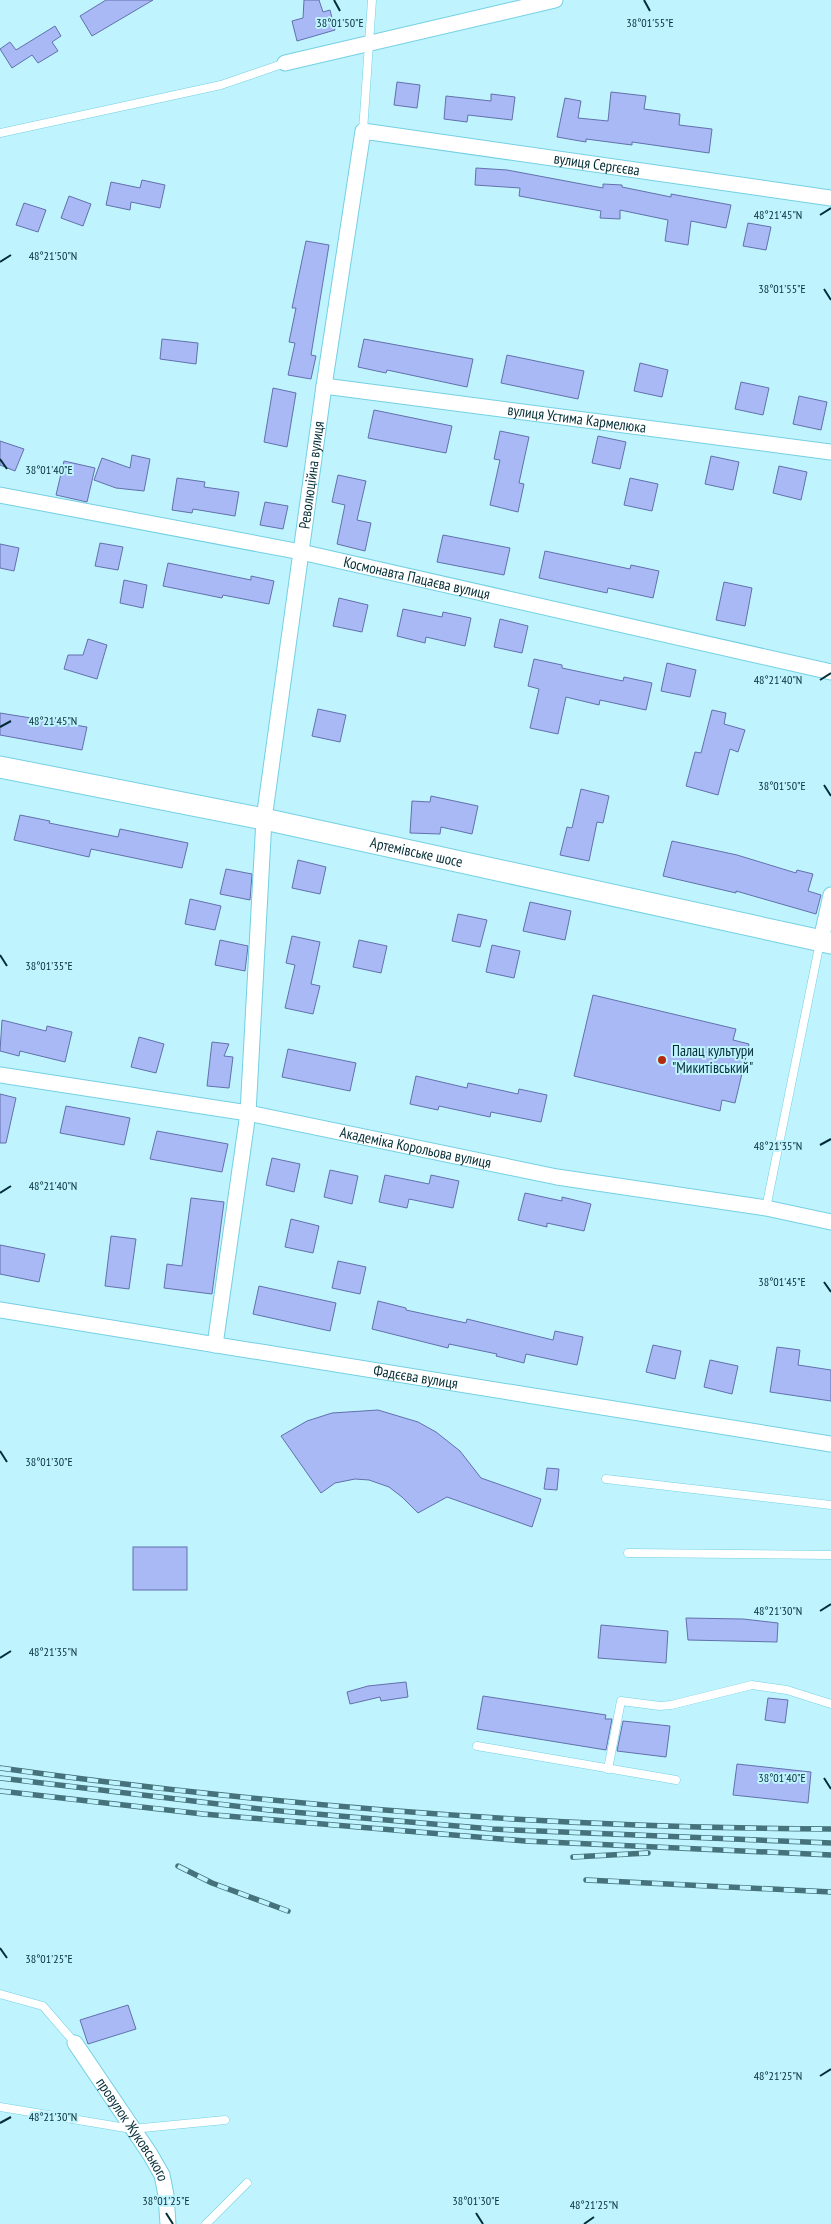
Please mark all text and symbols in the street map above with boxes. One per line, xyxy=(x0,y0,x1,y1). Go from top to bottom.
text: 38°01'50"E xyxy=(316,15,364,30)
text: 38°01'55"E xyxy=(626,15,674,30)
street label: вулиця Сергєєва xyxy=(553,148,641,180)
text: 48°21'45"N xyxy=(754,207,802,222)
text: 48°21'50"N xyxy=(29,248,77,263)
text: 38°01'55"E xyxy=(758,281,806,296)
street label: вулиця Устима Кармелюка xyxy=(507,400,647,437)
street label: Революційна вулиця xyxy=(294,420,328,530)
text: 38°01'40"E xyxy=(25,462,73,477)
street label: Космонавта Пацаєва вулиця xyxy=(342,552,492,604)
text: 48°21'40"N xyxy=(754,672,802,687)
text: 48°21'45"N xyxy=(29,713,77,728)
text: 38°01'50"E xyxy=(758,778,806,793)
street label: Артемівське шосе xyxy=(368,832,464,871)
text: 38°01'35"E xyxy=(25,958,73,973)
place label: Палац культури "Микитівський" xyxy=(672,1041,754,1077)
marker: Палац культури "Микитівський" xyxy=(656,1054,668,1066)
street label: Академіка Корольова вулиця xyxy=(338,1122,493,1172)
text: 48°21'35"N xyxy=(754,1138,802,1153)
text: 48°21'40"N xyxy=(29,1178,77,1193)
text: 38°01'45"E xyxy=(758,1274,806,1289)
street label: Фадєєва вулиця xyxy=(372,1360,460,1393)
text: 38°01'30"E xyxy=(25,1454,73,1469)
text: 48°21'30"N xyxy=(754,1603,802,1618)
text: 48°21'35"N xyxy=(29,1644,77,1659)
text: 38°01'40"E xyxy=(758,1770,806,1785)
text: 38°01'25"E xyxy=(25,1951,73,1966)
text: 48°21'25"N xyxy=(754,2068,802,2083)
street label: провулок Жуковського xyxy=(92,2074,173,2183)
text: 48°21'30"N xyxy=(29,2109,77,2124)
text: 38°01'25"E xyxy=(142,2193,190,2208)
text: 38°01'30"E xyxy=(452,2193,500,2208)
text: 48°21'25"N xyxy=(570,2197,618,2212)

